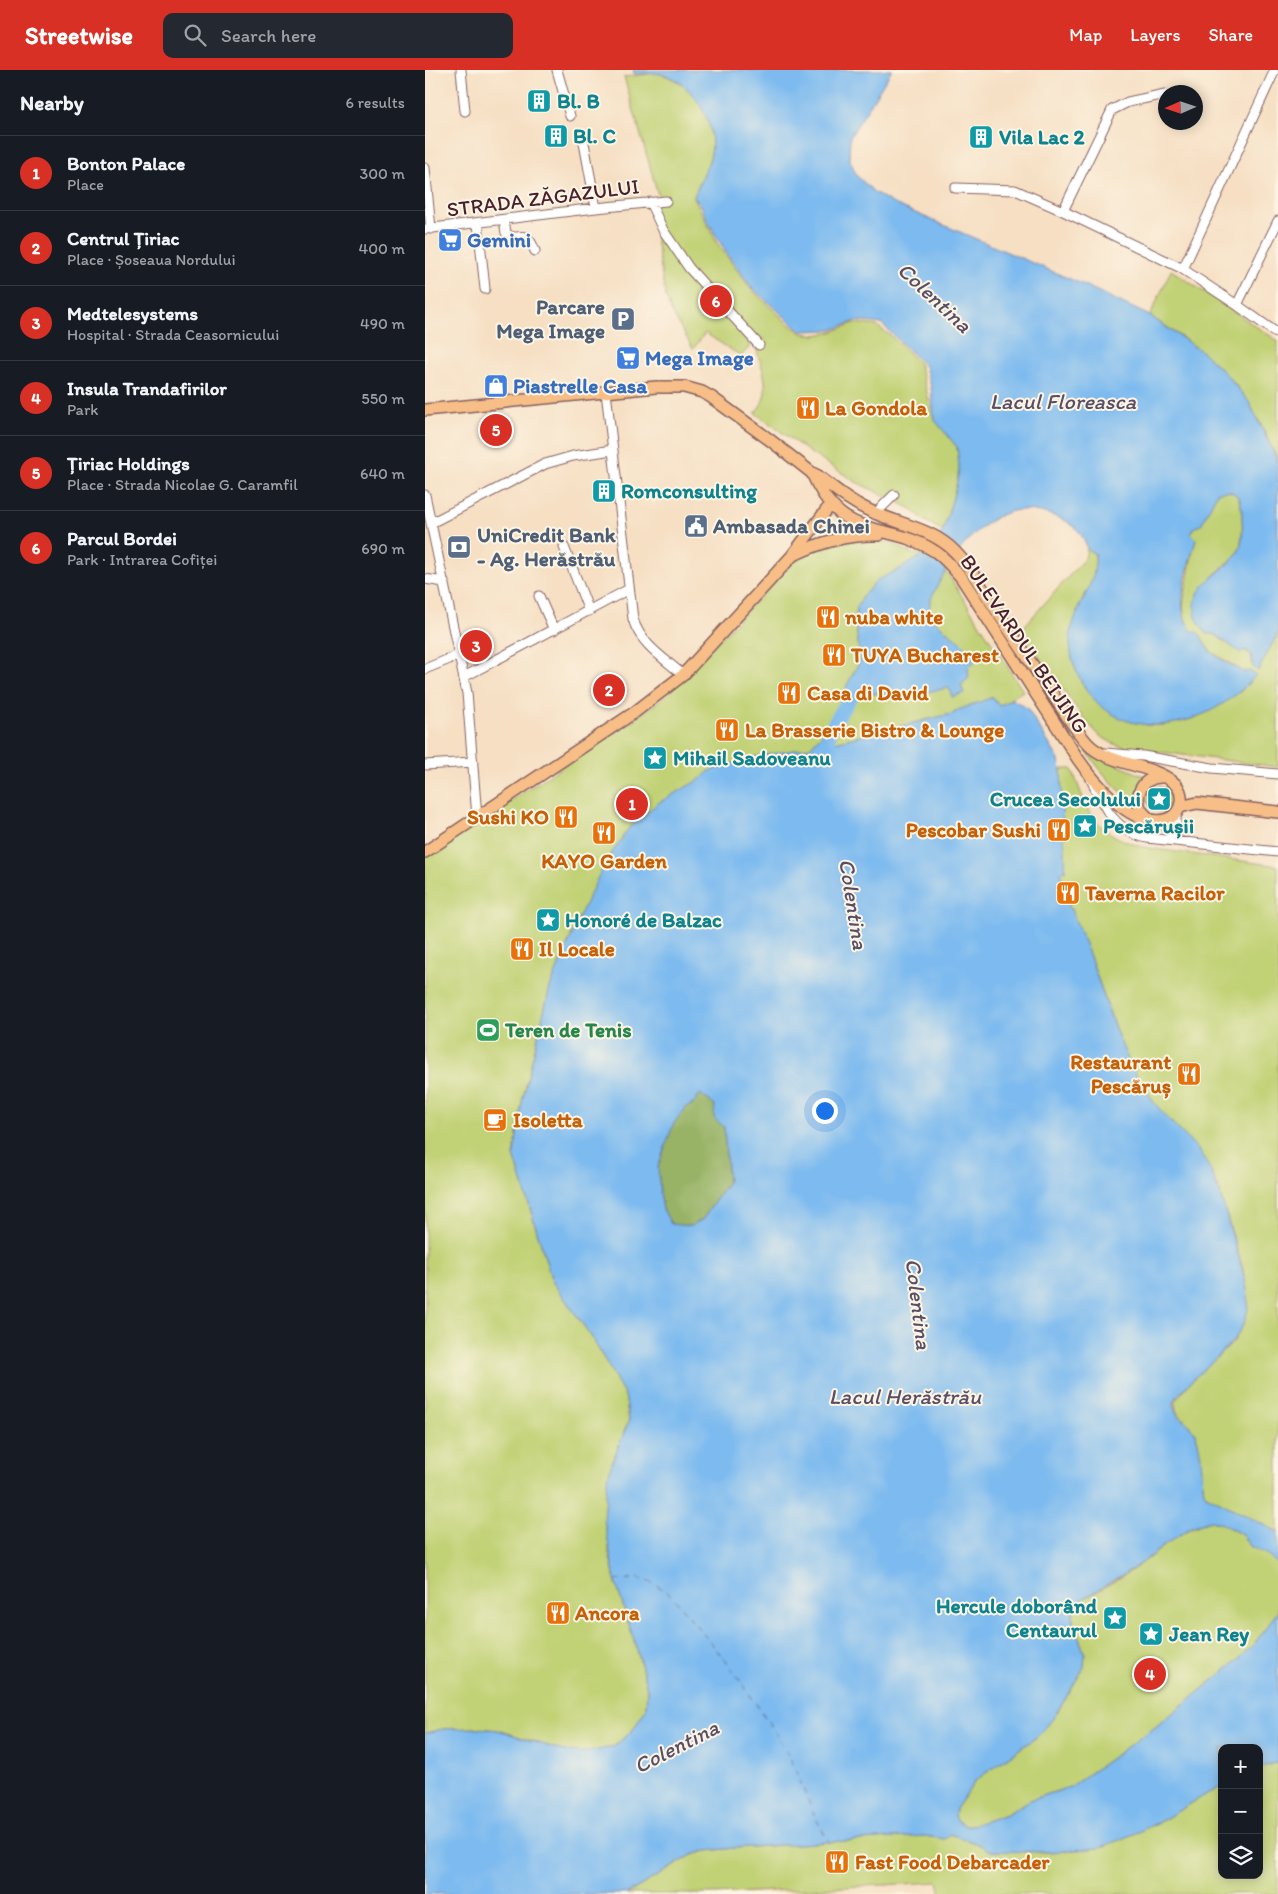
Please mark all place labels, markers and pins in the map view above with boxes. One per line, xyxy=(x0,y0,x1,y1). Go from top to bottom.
building icon: Bl. B xyxy=(526,88,552,114)
place label: Bl. B xyxy=(557,88,600,113)
building icon: Bl. C xyxy=(543,123,569,149)
place label: Bl. C xyxy=(573,123,616,148)
building icon: Vila Lac 2 xyxy=(968,124,994,150)
place label: Vila Lac 2 xyxy=(999,124,1085,149)
supermarket icon: Gemini xyxy=(437,227,463,253)
place label: Gemini xyxy=(467,227,531,252)
pin: 6 xyxy=(700,282,732,320)
place label: Parcare Mega Image xyxy=(496,294,605,344)
parking icon: Parcare Mega Image xyxy=(610,306,636,332)
supermarket icon: Mega Image xyxy=(615,345,641,371)
place label: Mega Image xyxy=(645,345,754,371)
shop icon: Piastrelle Casa xyxy=(483,373,509,399)
place label: Piastrelle Casa xyxy=(513,373,648,398)
restaurant icon: La Gondola xyxy=(795,395,821,421)
place label: La Gondola xyxy=(825,395,928,420)
pin: 5 xyxy=(480,411,512,449)
building icon: Romconsulting xyxy=(591,478,617,504)
place label: Romconsulting xyxy=(621,478,757,504)
public building icon: Ambasada Chinei xyxy=(683,513,709,539)
place label: Ambasada Chinei xyxy=(712,513,870,538)
place label: UniCredit Bank - Ag. Herăstrău xyxy=(477,522,617,572)
bank icon: UniCredit Bank - Ag. Herăstrău xyxy=(446,534,472,560)
restaurant icon: nuba white xyxy=(815,604,841,630)
place label: nuba white xyxy=(844,604,943,629)
pin: 3 xyxy=(460,627,492,665)
restaurant icon: TUYA Bucharest xyxy=(821,642,847,668)
place label: TUYA Bucharest xyxy=(850,642,999,667)
pin: 2 xyxy=(593,671,625,709)
restaurant icon: Casa di David xyxy=(776,680,802,706)
place label: Casa di David xyxy=(807,680,929,705)
restaurant icon: La Brasserie Bistro & Lounge xyxy=(714,717,740,743)
place label: La Brasserie Bistro & Lounge xyxy=(745,717,1004,743)
place icon: Mihail Sadoveanu xyxy=(642,745,668,771)
place label: Mihail Sadoveanu xyxy=(673,745,831,770)
pin: 1 xyxy=(616,785,648,823)
place label: Crucea Secolului xyxy=(990,786,1141,811)
place icon: Crucea Secolului xyxy=(1146,786,1172,812)
place label: Sushi KO xyxy=(467,804,549,829)
restaurant icon: Sushi KO xyxy=(553,804,579,830)
place icon: Pescărușii xyxy=(1072,813,1098,839)
place label: Pescărușii xyxy=(1103,813,1194,839)
place label: Pescobar Sushi xyxy=(906,817,1041,842)
restaurant icon: Pescobar Sushi xyxy=(1046,817,1072,843)
restaurant icon: KAYO Garden xyxy=(591,820,617,846)
place label: KAYO Garden xyxy=(541,848,667,873)
restaurant icon: Taverna Racilor xyxy=(1055,880,1081,906)
place label: Taverna Racilor xyxy=(1084,880,1225,905)
place icon: Honoré de Balzac xyxy=(535,907,561,933)
place label: Honoré de Balzac xyxy=(565,907,722,932)
restaurant icon: Il Locale xyxy=(509,936,535,962)
place label: Il Locale xyxy=(539,936,615,961)
sports icon: Teren de Tenis xyxy=(475,1017,501,1043)
place label: Teren de Tenis xyxy=(504,1017,632,1042)
place label: Restaurant Pescăruș xyxy=(1070,1049,1171,1099)
restaurant icon: Restaurant Pescăruș xyxy=(1176,1061,1202,1087)
cafe icon: Isoletta xyxy=(482,1107,508,1133)
place label: Isoletta xyxy=(513,1107,584,1132)
place label: Hercule doborând Centaurul xyxy=(936,1593,1098,1642)
restaurant icon: Ancora xyxy=(545,1600,571,1626)
place label: Ancora xyxy=(574,1600,640,1625)
place icon: Hercule doborând Centaurul xyxy=(1102,1605,1128,1631)
place icon: Jean Rey xyxy=(1138,1621,1164,1647)
place label: Jean Rey xyxy=(1168,1621,1249,1647)
pin: 4 xyxy=(1134,1655,1166,1693)
restaurant icon: Fast Food Debarcader xyxy=(824,1849,850,1875)
place label: Fast Food Debarcader xyxy=(855,1849,1051,1874)

